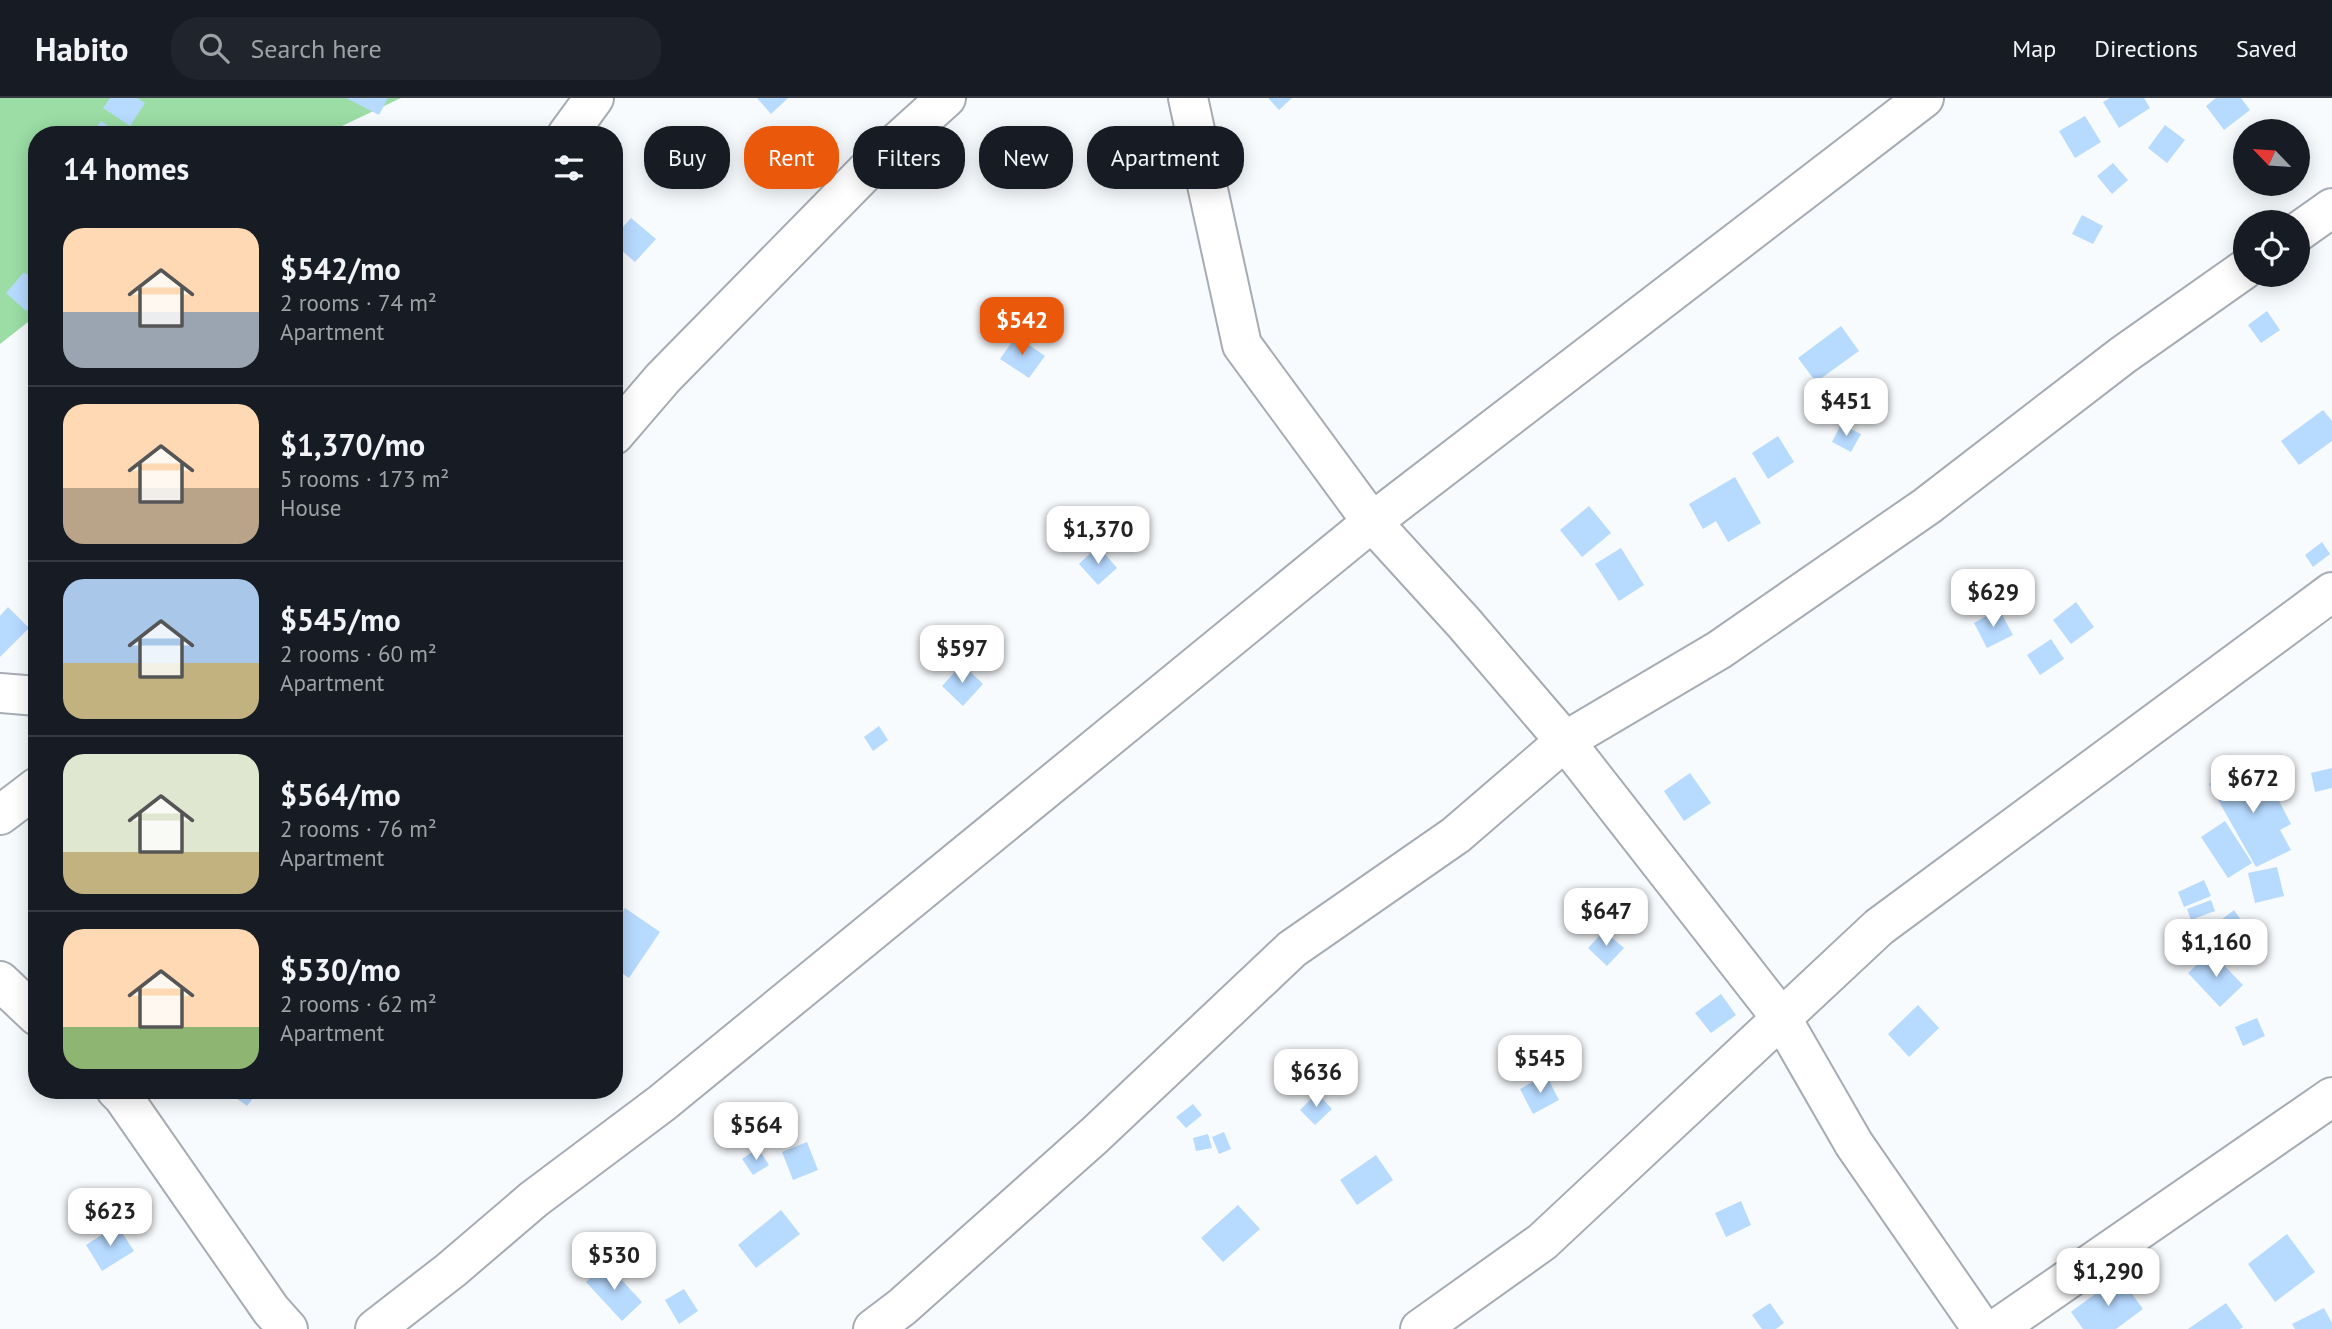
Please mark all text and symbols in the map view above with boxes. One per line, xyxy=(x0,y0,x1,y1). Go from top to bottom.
search box xyxy=(171,17,661,80)
text: Habito xyxy=(35,27,129,70)
icon: search xyxy=(195,29,233,67)
text: Search here xyxy=(251,32,382,65)
text: Map xyxy=(2012,33,2056,64)
text: Directions xyxy=(2094,33,2198,64)
text: Saved xyxy=(2236,33,2297,64)
north arrow xyxy=(2233,119,2310,196)
map controls xyxy=(2233,119,2310,287)
chip: Buy xyxy=(644,126,730,189)
chip: Rent xyxy=(744,126,839,189)
chip: Filters xyxy=(853,126,965,189)
chip: New xyxy=(979,126,1073,189)
chip: Apartment xyxy=(1087,126,1244,189)
text: 14 homes xyxy=(63,149,189,188)
icon: filters xyxy=(550,149,588,187)
button: locate xyxy=(2233,210,2310,287)
text: $542/mo xyxy=(280,249,401,288)
icon: home xyxy=(119,256,203,340)
text: 2 rooms · 74 m² xyxy=(280,288,437,317)
pin: $542 xyxy=(981,298,1063,357)
text: $542 xyxy=(996,305,1048,334)
text: Apartment xyxy=(280,317,384,346)
pin: $451 xyxy=(1805,378,1887,438)
text: $451 xyxy=(1820,386,1872,415)
text: $1,370/mo xyxy=(280,425,425,464)
icon: home xyxy=(119,432,203,516)
text: 5 rooms · 173 m² xyxy=(280,464,449,493)
text: House xyxy=(280,493,342,522)
pin: $1,370 xyxy=(1041,506,1155,566)
text: $1,370 xyxy=(1062,514,1134,543)
pin: $629 xyxy=(1952,570,2034,629)
text: $629 xyxy=(1967,577,2019,606)
text: $545/mo xyxy=(280,600,401,639)
icon: home xyxy=(119,607,203,691)
pin: $597 xyxy=(921,626,1003,685)
text: $597 xyxy=(936,633,988,662)
text: 2 rooms · 60 m² xyxy=(280,639,437,668)
text: Apartment xyxy=(280,668,384,697)
pin: $672 xyxy=(2212,756,2294,815)
text: $672 xyxy=(2227,763,2279,792)
text: $564/mo xyxy=(280,775,401,814)
icon: home xyxy=(119,782,203,866)
text: 2 rooms · 76 m² xyxy=(280,814,437,843)
text: Apartment xyxy=(280,843,384,872)
pin: $647 xyxy=(1565,888,1647,948)
text: $647 xyxy=(1580,896,1632,925)
pin: $1,160 xyxy=(2159,920,2273,979)
text: $1,160 xyxy=(2180,927,2252,956)
text: $530/mo xyxy=(280,950,401,989)
icon: home xyxy=(119,957,203,1041)
text: 2 rooms · 62 m² xyxy=(280,989,437,1018)
text: Apartment xyxy=(280,1018,384,1047)
pin: $545 xyxy=(1499,1035,1581,1095)
text: $545 xyxy=(1514,1043,1566,1072)
pin: $636 xyxy=(1275,1049,1357,1109)
text: $636 xyxy=(1290,1057,1342,1086)
pin: $564 xyxy=(715,1102,797,1162)
text: $564 xyxy=(730,1110,782,1139)
pin: $623 xyxy=(69,1188,151,1248)
text: $623 xyxy=(84,1196,136,1225)
pin: $530 xyxy=(573,1232,655,1292)
text: $530 xyxy=(588,1240,640,1269)
pin: $1,290 xyxy=(2051,1248,2165,1308)
text: $1,290 xyxy=(2072,1256,2144,1285)

